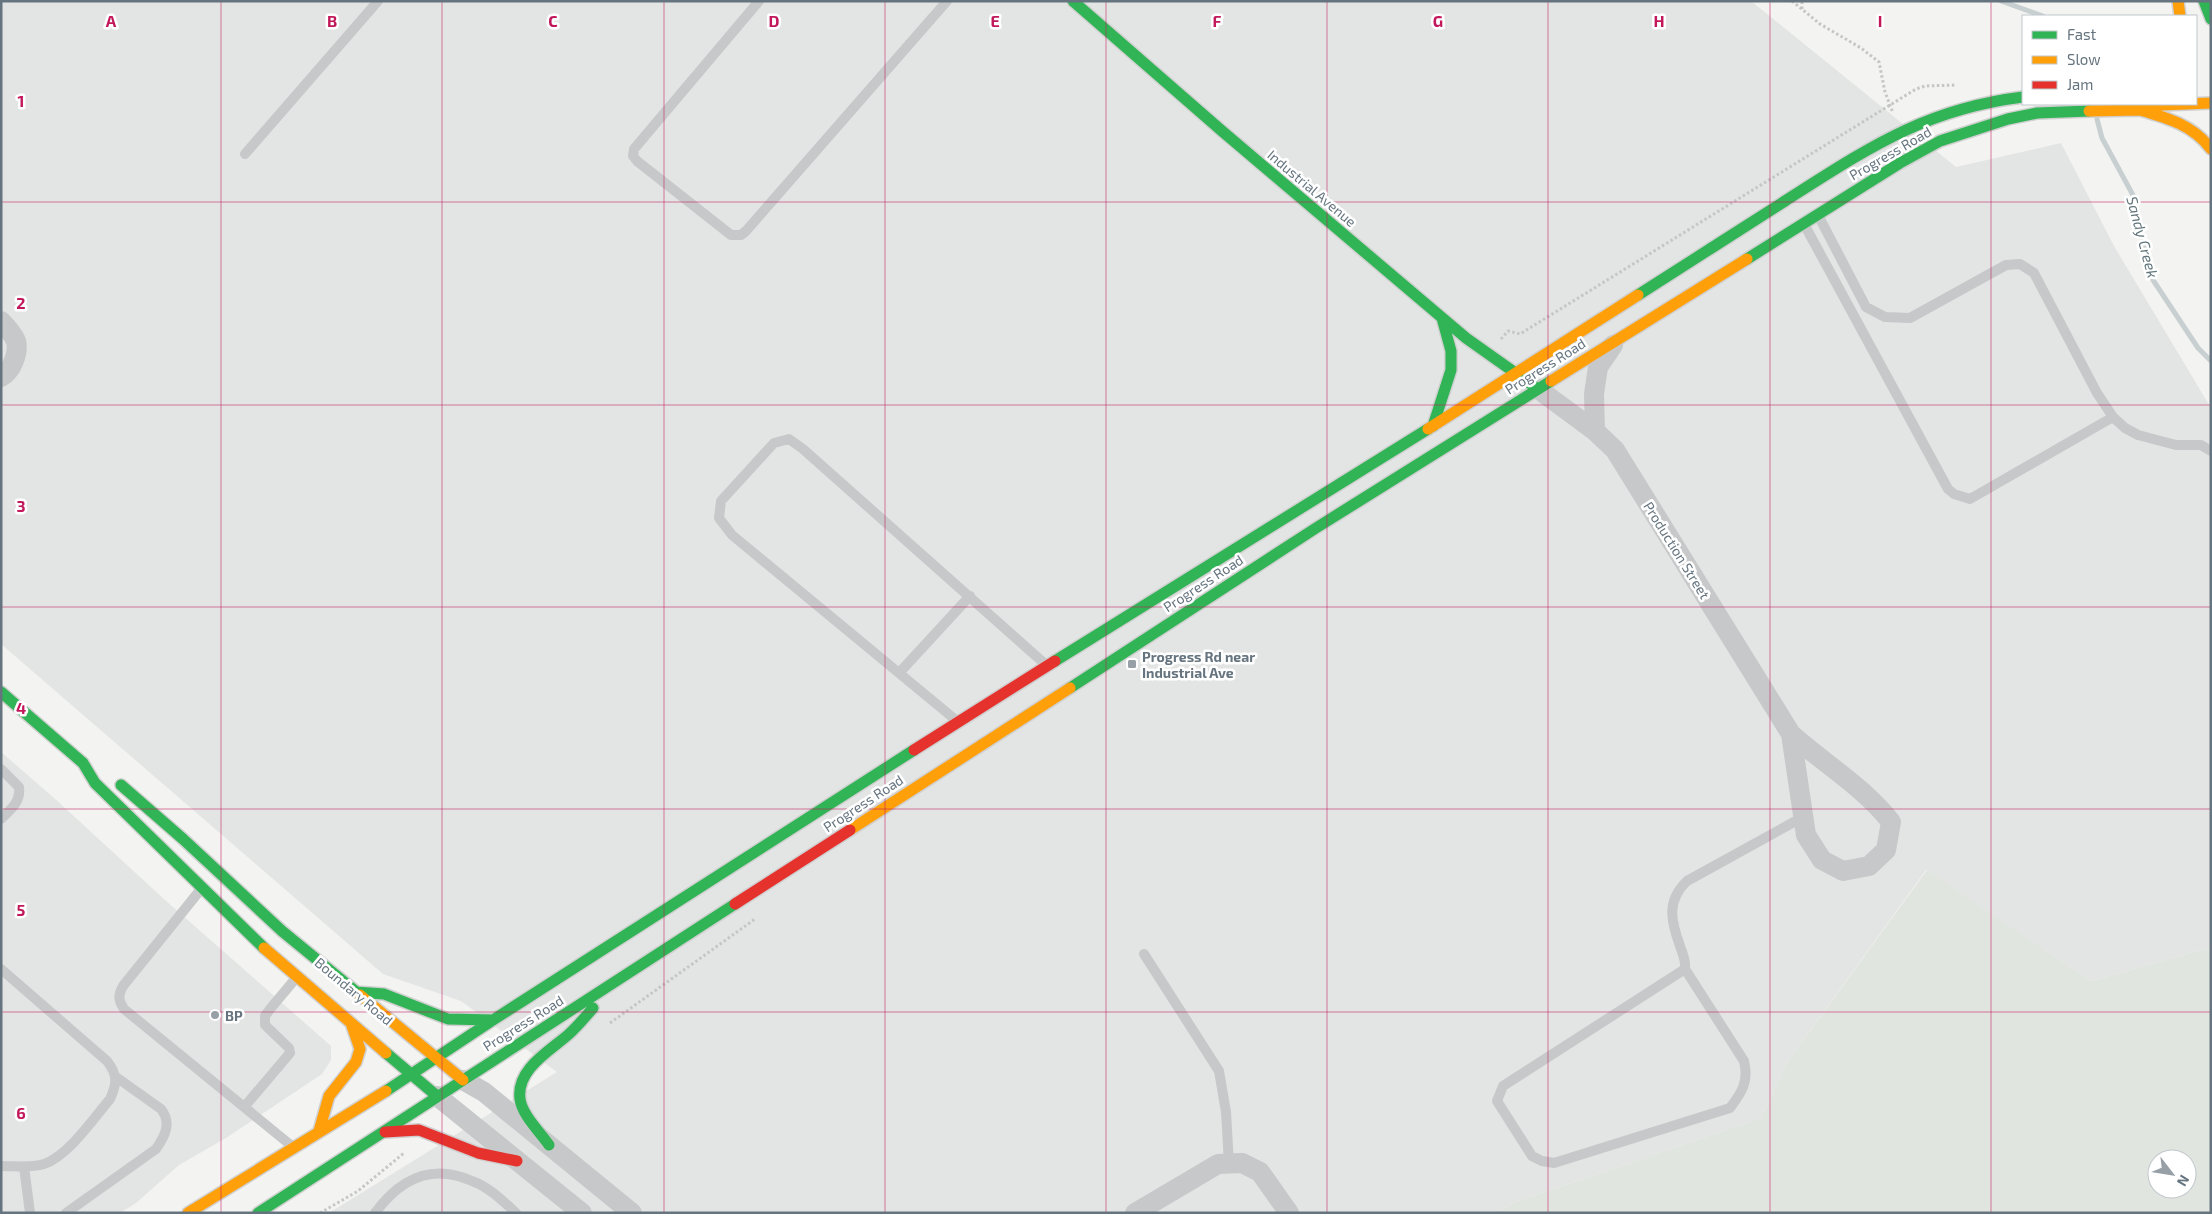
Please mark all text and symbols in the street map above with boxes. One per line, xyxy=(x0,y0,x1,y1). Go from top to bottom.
text: A xyxy=(106,11,117,30)
text: B xyxy=(327,11,337,30)
text: C xyxy=(548,11,558,30)
text: D xyxy=(769,11,780,30)
text: E xyxy=(990,11,1000,30)
text: F xyxy=(1213,11,1222,30)
text: G xyxy=(1433,11,1443,30)
text: H xyxy=(1653,11,1665,30)
text: I xyxy=(1878,11,1882,30)
legend xyxy=(2022,15,2197,105)
text: Fast xyxy=(2067,25,2097,43)
text: Slow xyxy=(2067,50,2101,68)
text: Jam xyxy=(2067,75,2093,93)
text: 1 xyxy=(18,91,24,110)
street label: Progress Road xyxy=(1846,123,1934,183)
street label: Industrial Avenue xyxy=(1264,146,1360,230)
water label: Sandy Creek xyxy=(2122,194,2163,280)
text: 2 xyxy=(16,293,26,312)
street label: Progress Road xyxy=(1501,334,1589,398)
text: 3 xyxy=(16,496,26,515)
street label: Production Street xyxy=(1640,498,1714,602)
street label: Progress Road xyxy=(1160,551,1246,615)
place label: Progress Rd near Industrial Ave xyxy=(1142,648,1255,681)
marker: Progress Rd near Industrial Ave xyxy=(1126,658,1138,670)
text: 4 xyxy=(16,698,26,717)
street label: Progress Road xyxy=(820,771,906,835)
text: 5 xyxy=(17,900,26,919)
street label: Boundary Road xyxy=(312,953,396,1029)
street label: Progress Road xyxy=(479,991,567,1055)
place label: BP xyxy=(225,1007,243,1024)
marker: BP xyxy=(209,1009,221,1021)
text: 6 xyxy=(16,1103,26,1122)
north arrow xyxy=(2147,1149,2197,1199)
text: N xyxy=(2174,1172,2193,1190)

